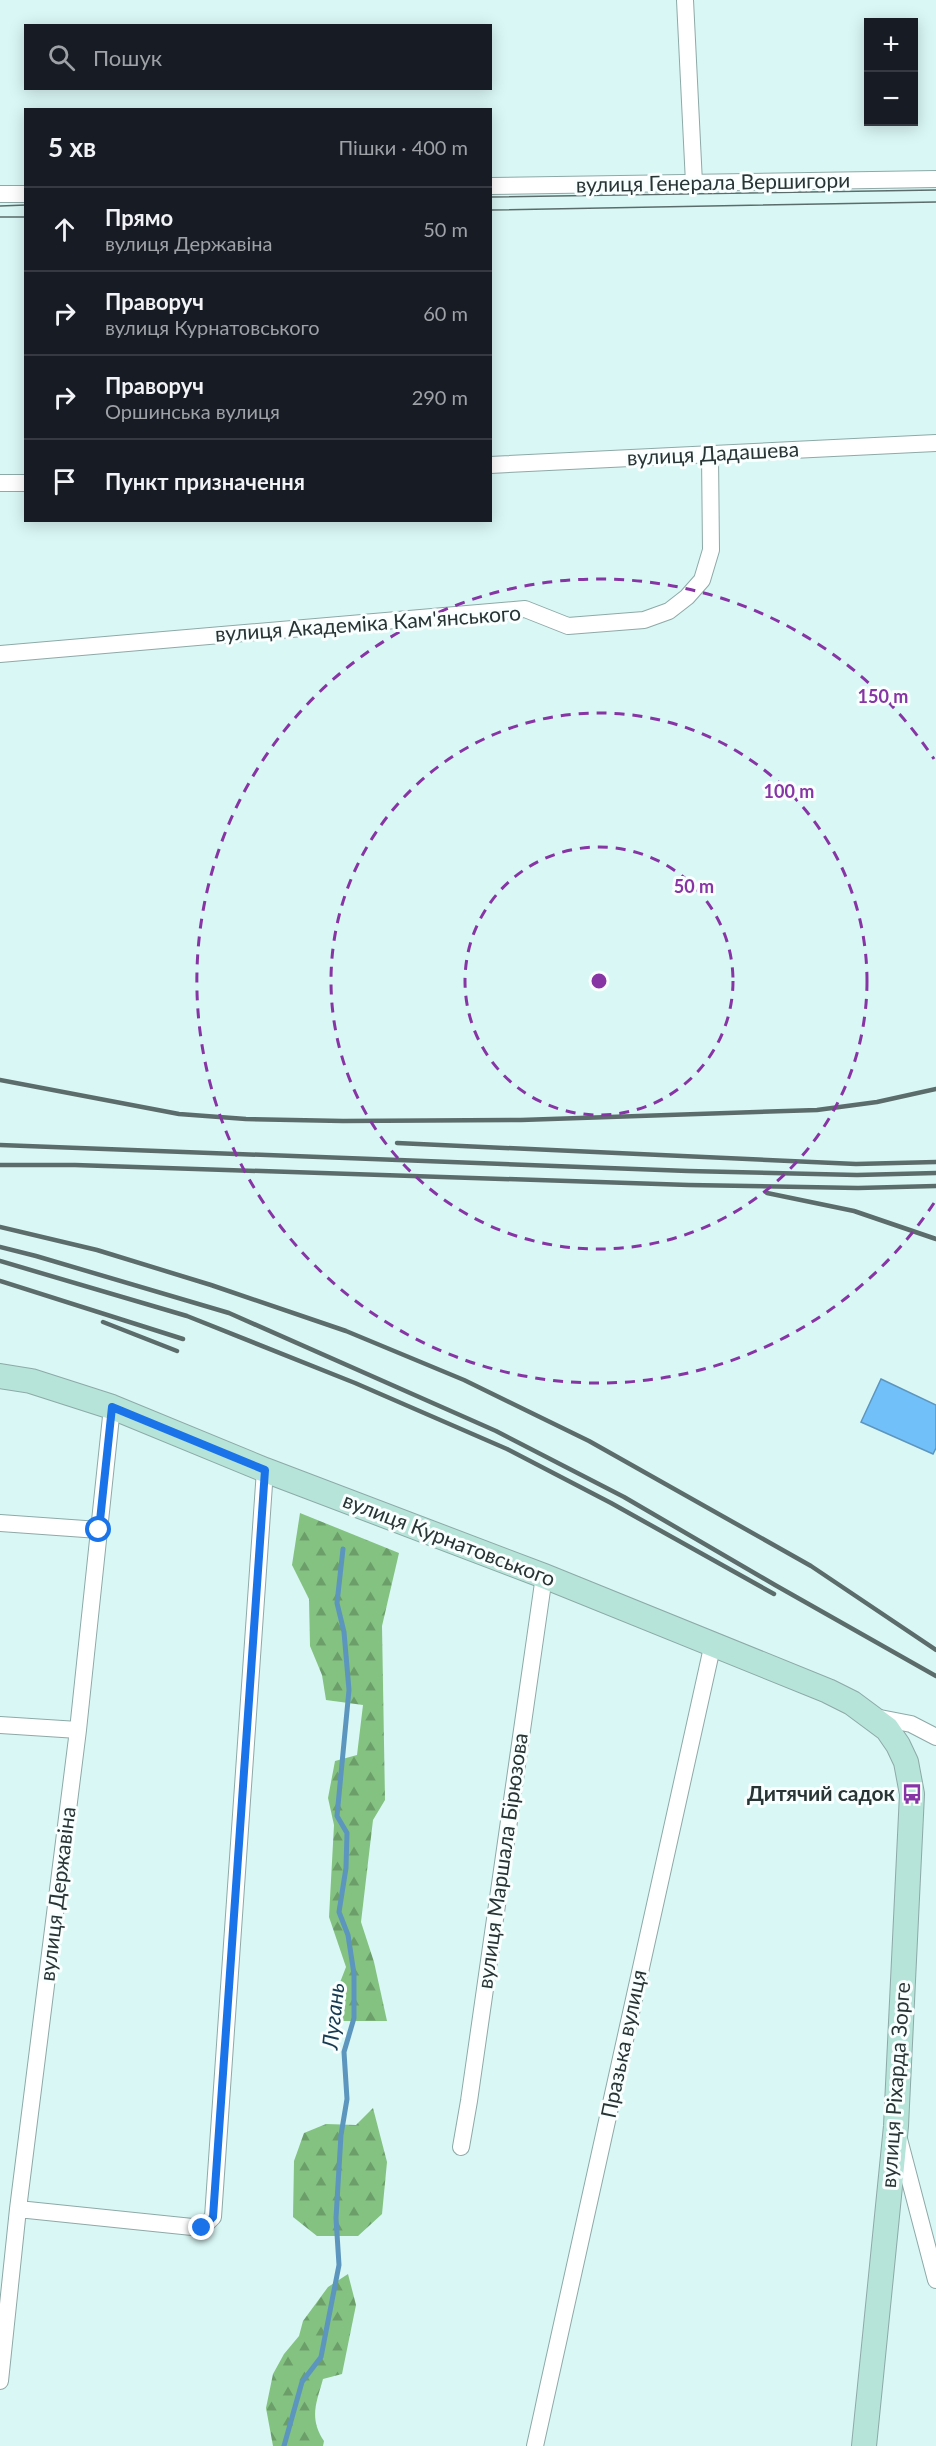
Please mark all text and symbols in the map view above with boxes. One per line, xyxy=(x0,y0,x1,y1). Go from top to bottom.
map controls xyxy=(864,18,918,126)
button: + xyxy=(864,18,918,72)
search box xyxy=(24,24,492,90)
icon: search xyxy=(45,41,78,74)
text: Пошук xyxy=(93,44,162,71)
button: − xyxy=(864,72,918,126)
text: 5 хв xyxy=(48,131,96,163)
text: Пішки · 400 m xyxy=(339,135,468,159)
street label: вулиця Генерала Вершигори xyxy=(576,167,850,196)
text: Прямо xyxy=(105,204,173,231)
icon: ahead xyxy=(48,213,81,246)
text: 50 m xyxy=(423,217,468,241)
text: вулиця Державіна xyxy=(105,231,272,255)
text: Праворуч xyxy=(105,288,204,315)
icon: right xyxy=(48,297,81,330)
text: 60 m xyxy=(423,301,468,325)
text: вулиця Курнатовського xyxy=(105,315,320,339)
text: Праворуч xyxy=(105,372,204,399)
icon: right xyxy=(48,381,81,414)
text: 290 m xyxy=(412,385,468,409)
text: Оршинська вулиця xyxy=(105,399,280,423)
street label: вулиця Дадашева xyxy=(626,436,800,469)
icon: arrive xyxy=(48,465,81,498)
text: Пункт призначення xyxy=(105,468,305,495)
street label: вулиця Академіка Кам'янського xyxy=(214,599,522,646)
text: 150 m xyxy=(858,685,908,707)
text: 100 m xyxy=(764,780,814,802)
text: 50 m xyxy=(674,875,714,897)
centre of rings xyxy=(589,971,609,991)
street label: вулиця Курнатовського xyxy=(340,1487,559,1591)
route start xyxy=(85,1516,111,1542)
street label: вулиця Маршала Бірюзова xyxy=(471,1731,532,1990)
place label: Дитячий садок xyxy=(747,1780,896,1805)
bus stop icon: Дитячий садок xyxy=(900,1782,924,1806)
street label: вулиця Державіна xyxy=(33,1805,80,1983)
street label: Празька вулиця xyxy=(595,1967,650,2120)
water label: Лугань xyxy=(315,1981,349,2052)
street label: вулиця Ріхарда Зорге xyxy=(875,1981,914,2189)
route end xyxy=(188,2214,214,2240)

